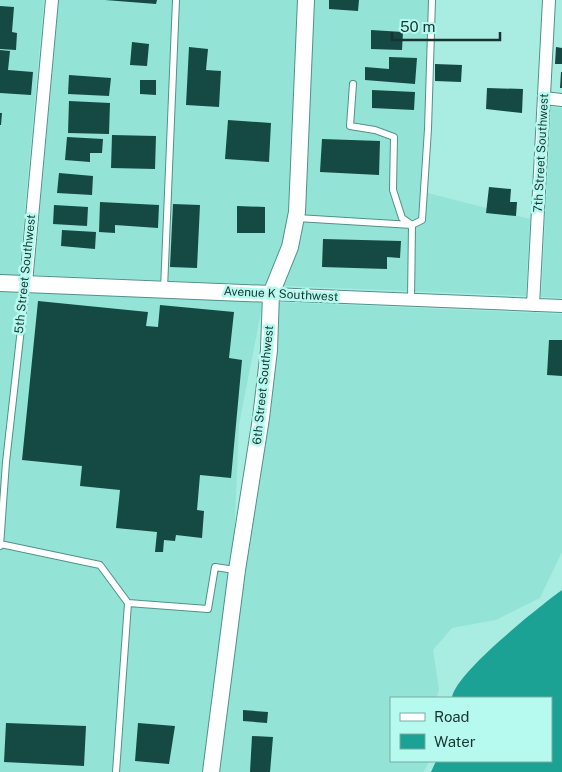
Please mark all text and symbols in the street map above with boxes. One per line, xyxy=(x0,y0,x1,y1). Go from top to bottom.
scale bar xyxy=(392,10,500,42)
text: 50 m xyxy=(400,18,435,35)
street label: 7th Street Southwest xyxy=(531,93,551,213)
street label: 5th Street Southwest xyxy=(12,213,38,334)
street label: Avenue K Southwest xyxy=(223,284,339,304)
street label: 6th Street Southwest xyxy=(250,324,276,445)
legend xyxy=(390,697,552,762)
text: Road xyxy=(434,708,470,725)
text: Water xyxy=(434,733,476,750)

